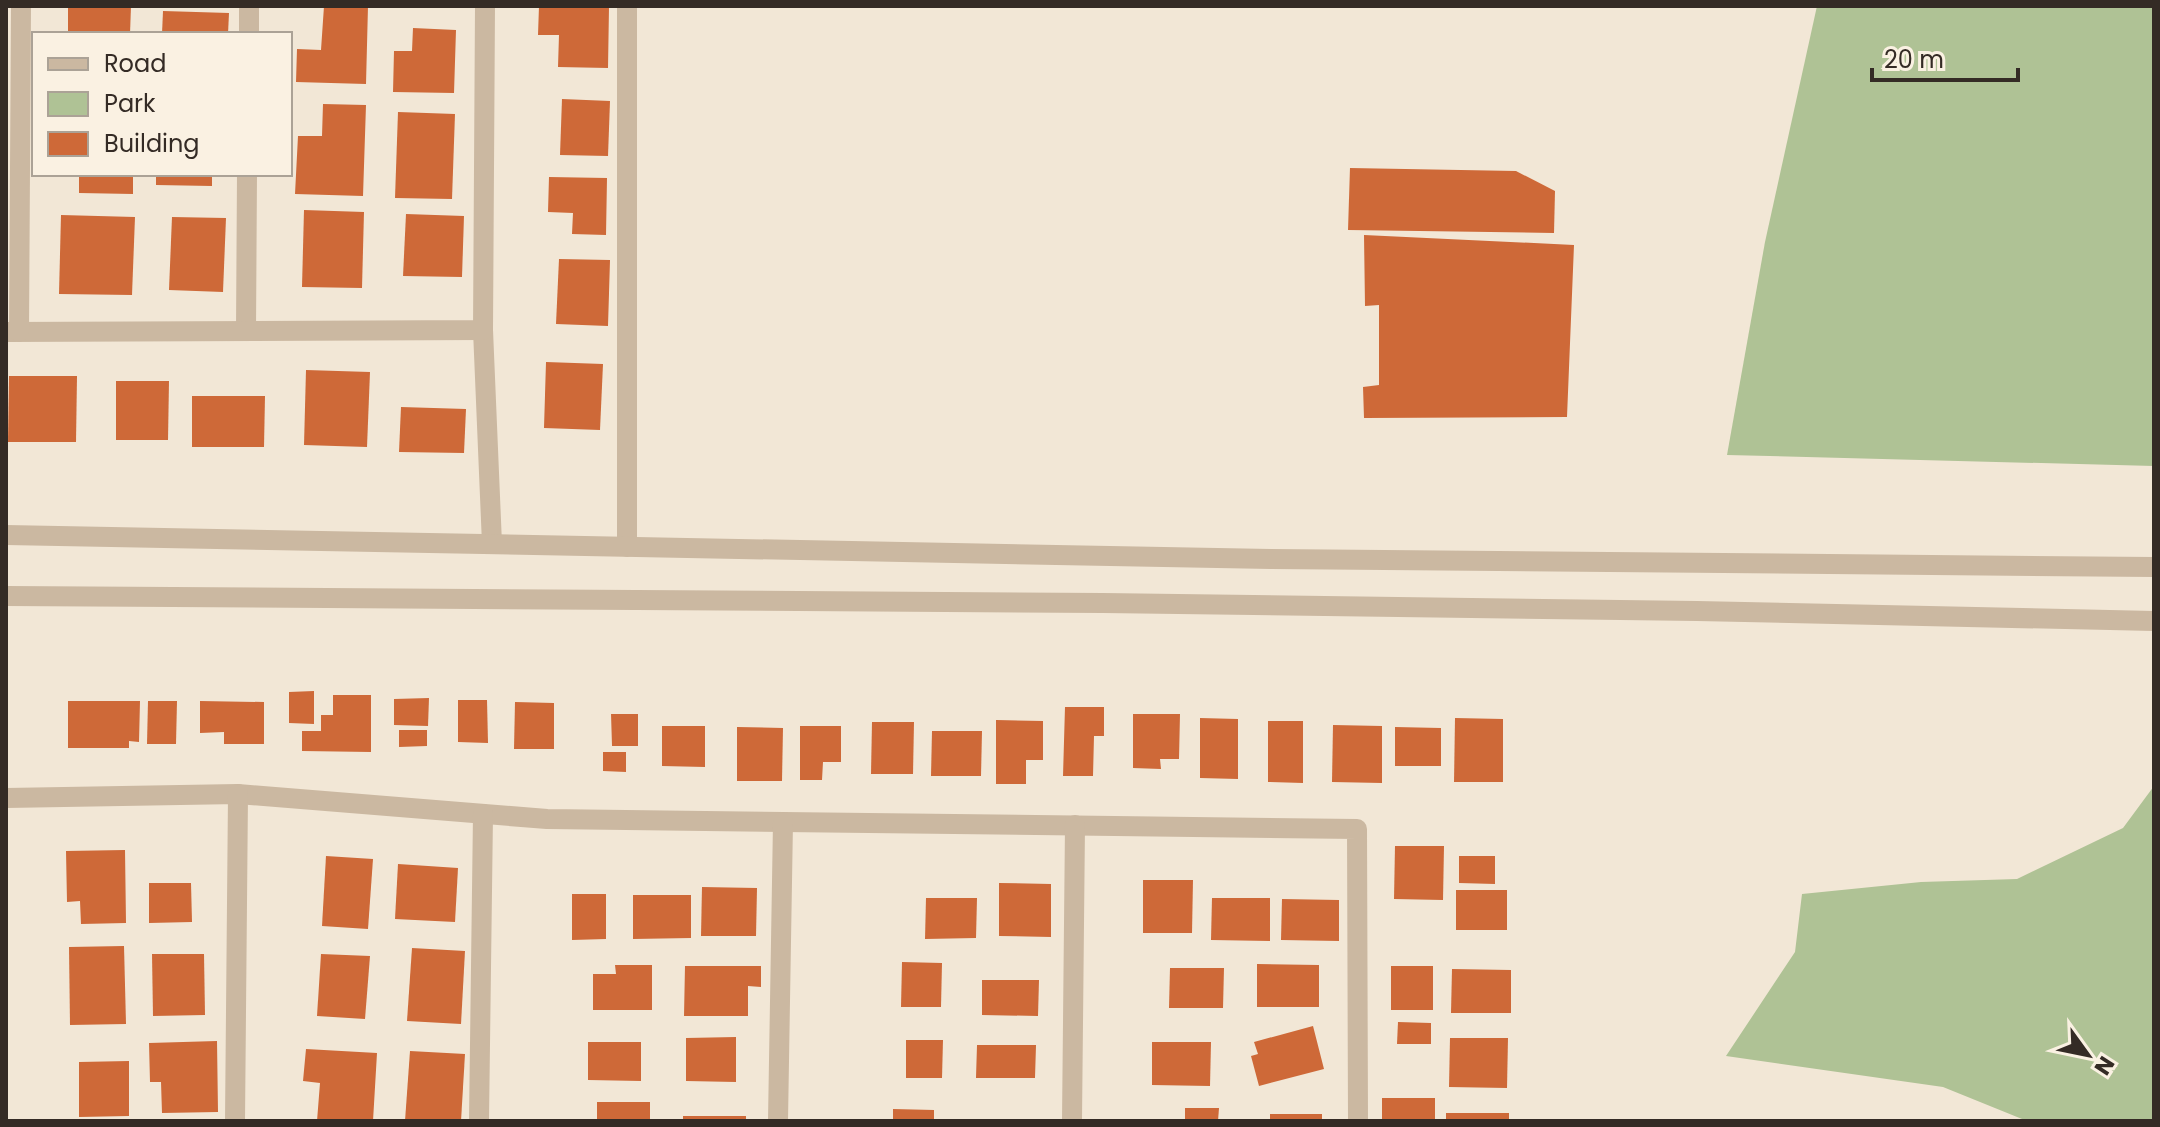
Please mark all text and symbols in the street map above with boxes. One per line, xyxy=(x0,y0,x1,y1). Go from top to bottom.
legend xyxy=(32,32,292,176)
scale bar xyxy=(1872,32,2018,82)
text: 20 m xyxy=(1884,43,1944,76)
text: Road xyxy=(104,47,166,80)
text: Park xyxy=(104,87,156,120)
text: Building xyxy=(104,127,200,160)
north arrow xyxy=(2048,1015,2128,1095)
text: N xyxy=(2087,1050,2122,1081)

